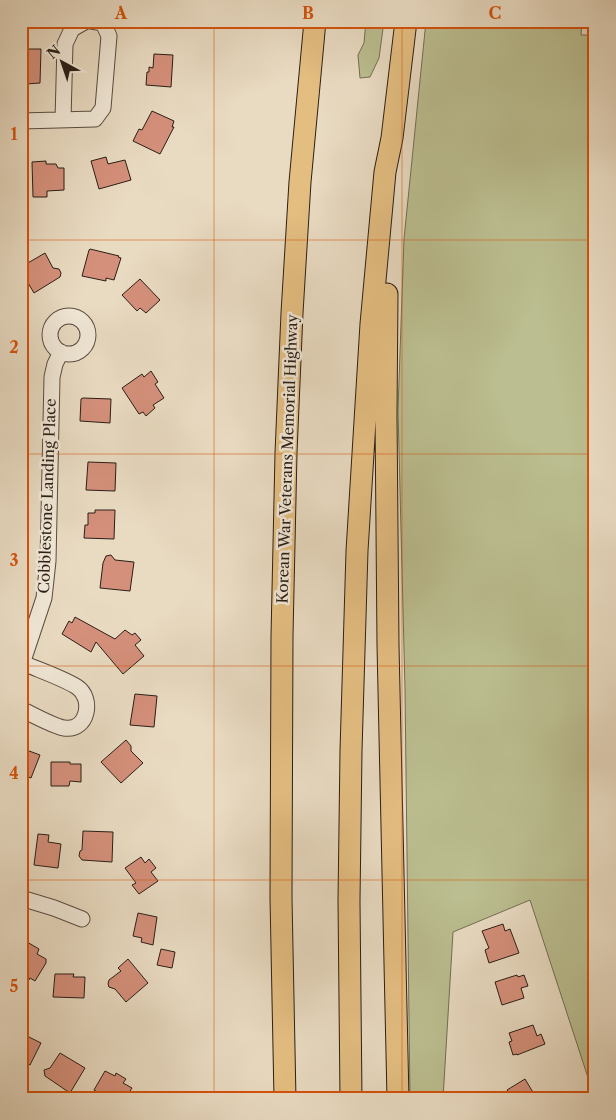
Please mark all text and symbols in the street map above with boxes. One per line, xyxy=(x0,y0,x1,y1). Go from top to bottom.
text: A xyxy=(114,3,128,23)
text: B xyxy=(302,3,314,23)
text: C xyxy=(489,3,501,23)
north arrow xyxy=(38,38,88,88)
text: N xyxy=(43,41,64,63)
text: 1 xyxy=(10,124,18,144)
street label: Korean War Veterans Memorial Highway xyxy=(272,313,302,604)
text: 2 xyxy=(9,337,19,357)
street label: Cobblestone Landing Place xyxy=(34,398,60,594)
text: 3 xyxy=(9,550,19,570)
text: 4 xyxy=(9,763,19,783)
text: 5 xyxy=(10,976,19,996)

